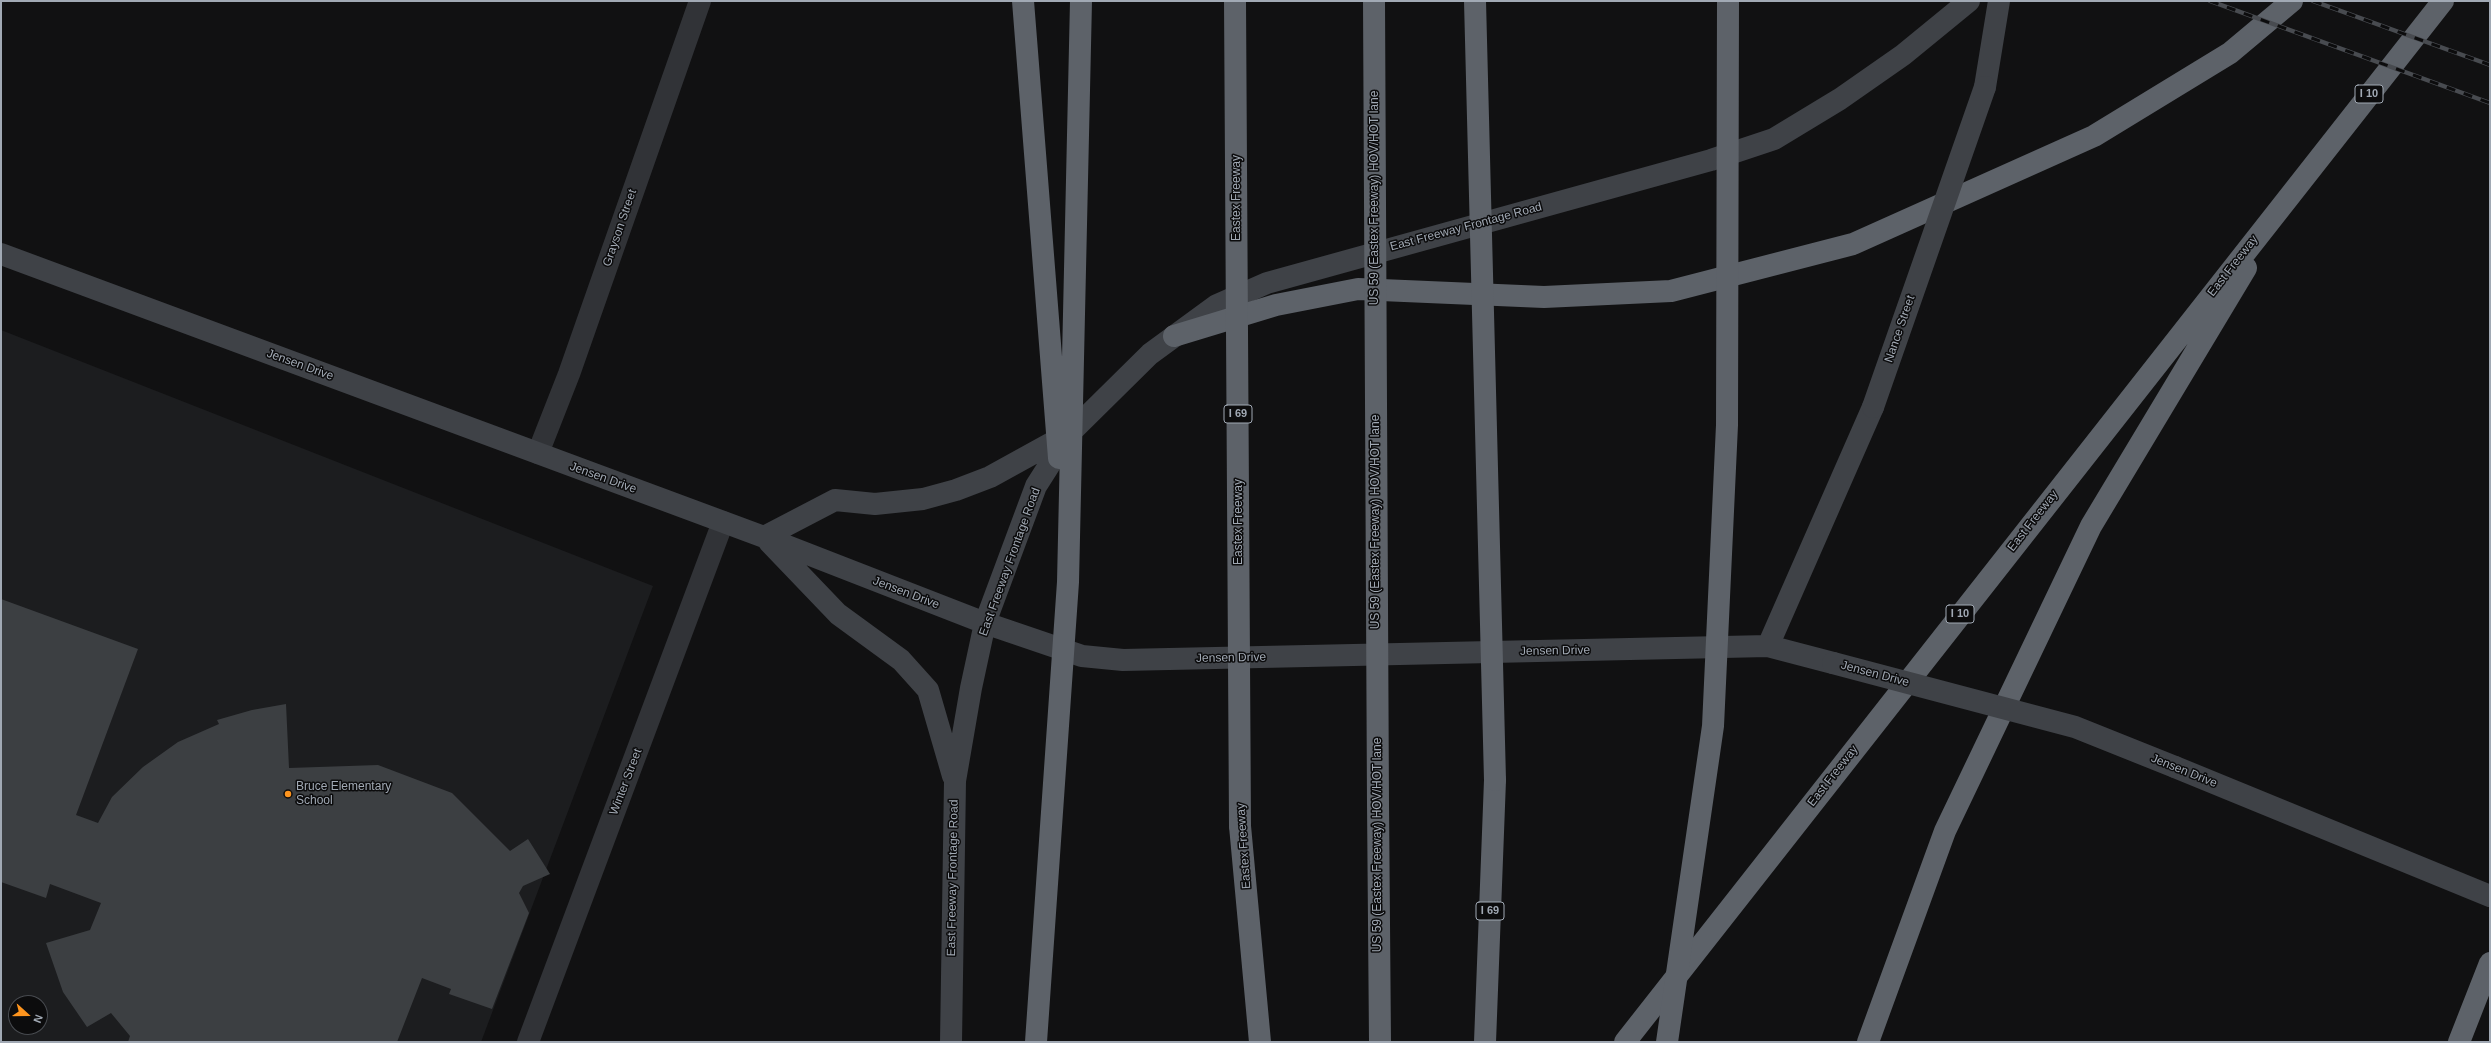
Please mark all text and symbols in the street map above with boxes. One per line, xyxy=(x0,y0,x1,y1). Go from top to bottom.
road number: I 10 xyxy=(2355,85,2383,103)
street label: US 59 (Eastex Freeway) HOV/HOT lane xyxy=(1368,91,1382,305)
street label: Eastex Freeway xyxy=(1230,155,1244,241)
street label: Grayson Street xyxy=(600,188,640,268)
street label: East Freeway Frontage Road xyxy=(1388,200,1544,254)
street label: East Freeway xyxy=(2205,233,2261,299)
street label: Nance Street xyxy=(1882,294,1918,364)
street label: Jensen Drive xyxy=(265,346,335,384)
road number: I 69 xyxy=(1224,405,1252,423)
street label: US 59 (Eastex Freeway) HOV/HOT lane xyxy=(1369,415,1383,629)
street label: Jensen Drive xyxy=(568,459,638,497)
street label: Eastex Freeway xyxy=(1232,479,1246,565)
street label: East Freeway Frontage Road xyxy=(976,486,1044,638)
street label: East Freeway xyxy=(2005,488,2061,554)
street label: Jensen Drive xyxy=(871,574,941,612)
road number: I 10 xyxy=(1946,605,1974,623)
street label: Jensen Drive xyxy=(1520,643,1590,659)
street label: Jensen Drive xyxy=(1196,650,1266,666)
street label: Jensen Drive xyxy=(1839,658,1911,690)
street label: US 59 (Eastex Freeway) HOV/HOT lane xyxy=(1371,738,1385,952)
street label: East Freeway xyxy=(1805,743,1861,809)
street label: Winter Street xyxy=(607,747,645,817)
street label: Jensen Drive xyxy=(2149,751,2219,791)
place label: Bruce Elementary School xyxy=(296,780,391,808)
marker: Bruce Elementary School xyxy=(283,789,293,799)
street label: East Freeway Frontage Road xyxy=(944,800,962,956)
street label: Eastex Freeway xyxy=(1234,803,1254,889)
road number: I 69 xyxy=(1476,902,1504,920)
north arrow xyxy=(8,995,48,1035)
text: N xyxy=(31,1013,45,1025)

